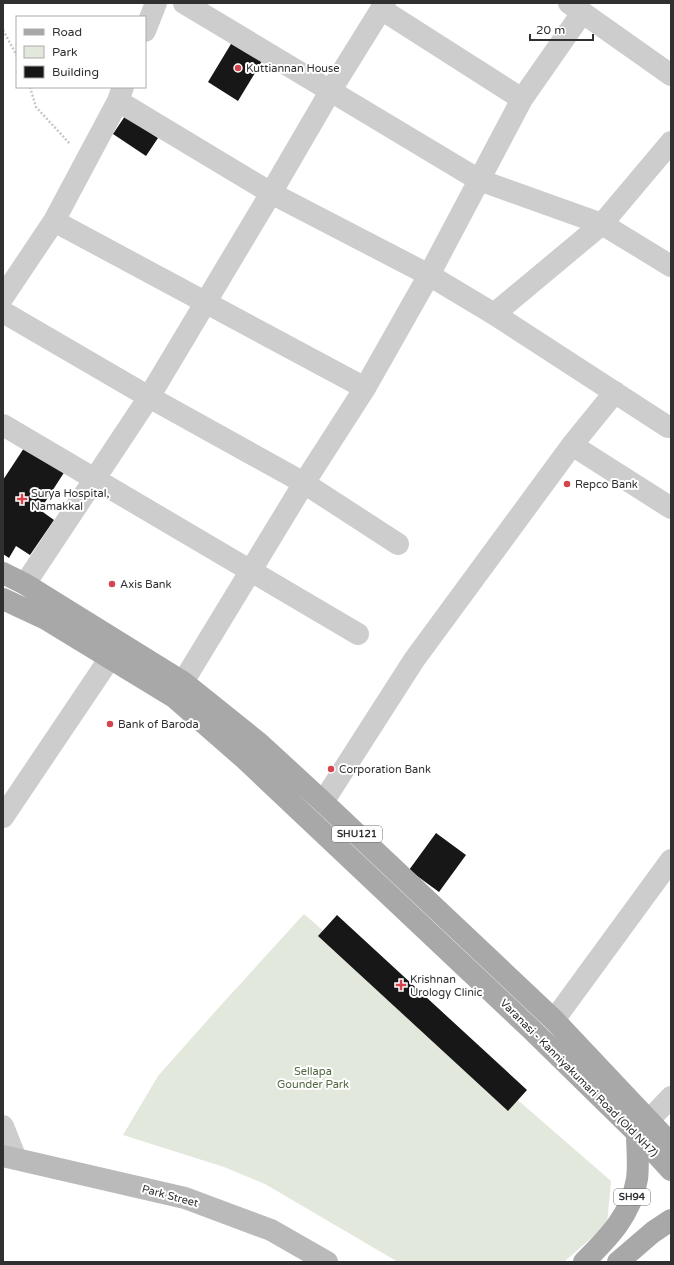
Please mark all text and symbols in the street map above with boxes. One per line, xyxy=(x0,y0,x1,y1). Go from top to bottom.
legend xyxy=(16,16,146,88)
scale bar xyxy=(530,16,593,42)
text: 20 m xyxy=(536,23,565,37)
text: Road xyxy=(52,25,82,39)
text: Park xyxy=(52,45,78,59)
place label: Kuttiannan House xyxy=(246,62,340,75)
marker: Kuttiannan House xyxy=(233,63,243,73)
text: Building xyxy=(52,65,99,79)
place label: Repco Bank xyxy=(575,478,638,491)
marker: Repco Bank xyxy=(562,479,572,489)
place label: Surya Hospital, Namakkal xyxy=(31,487,109,513)
marker: Surya Hospital, Namakkal xyxy=(16,493,28,505)
place label: Axis Bank xyxy=(120,578,172,591)
marker: Axis Bank xyxy=(107,579,117,589)
place label: Bank of Baroda xyxy=(118,718,199,731)
marker: Bank of Baroda xyxy=(105,719,115,729)
place label: Corporation Bank xyxy=(339,763,431,776)
marker: Corporation Bank xyxy=(326,764,336,774)
road number: SHU121 xyxy=(332,826,382,842)
place label: Krishnan Urology Clinic xyxy=(410,973,483,999)
marker: Krishnan Urology Clinic xyxy=(395,979,407,991)
street label: Varanasi - Kanniyakumari Road (Old NH7) xyxy=(497,996,661,1160)
park label: Sellapa Gounder Park xyxy=(277,1065,349,1091)
street label: Park Street xyxy=(140,1182,200,1210)
road number: SH94 xyxy=(614,1189,650,1205)

